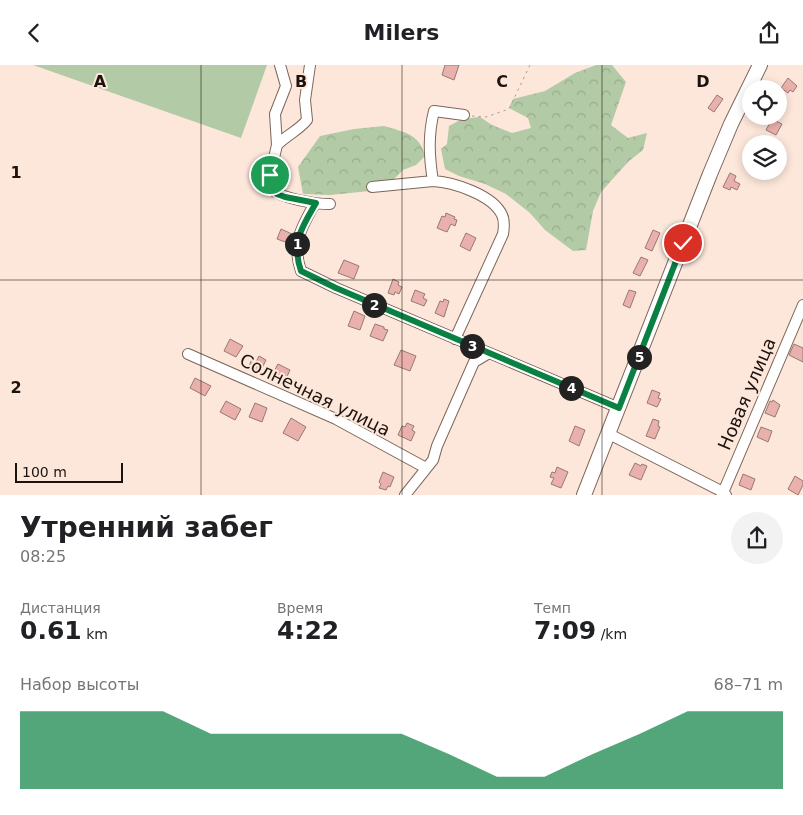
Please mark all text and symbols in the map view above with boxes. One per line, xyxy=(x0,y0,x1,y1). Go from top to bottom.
icon: back xyxy=(20,19,48,47)
icon: share xyxy=(755,19,783,47)
text: Milers xyxy=(364,20,439,45)
text: A xyxy=(94,72,107,91)
text: B xyxy=(295,72,307,91)
text: C xyxy=(496,72,508,91)
text: D xyxy=(696,72,710,91)
map controls xyxy=(742,80,787,180)
button: locate xyxy=(742,80,787,125)
button: layers xyxy=(742,135,787,180)
pin xyxy=(249,154,291,196)
icon: arrive xyxy=(256,161,284,189)
text: 1 xyxy=(10,163,22,182)
pin xyxy=(662,222,704,264)
icon: check xyxy=(669,229,697,257)
pin: 1 xyxy=(284,231,310,257)
text: 1 xyxy=(293,236,302,252)
pin: 2 xyxy=(362,293,386,317)
text: 2 xyxy=(370,297,379,313)
pin: 3 xyxy=(460,333,484,359)
street label: Новая улица xyxy=(713,335,780,453)
text: 3 xyxy=(468,338,477,354)
pin: 5 xyxy=(626,345,652,369)
street label: Солнечная улица xyxy=(236,349,394,440)
text: 5 xyxy=(635,349,644,365)
pin: 4 xyxy=(558,375,584,401)
text: 2 xyxy=(10,378,22,397)
text: 4 xyxy=(567,380,576,396)
scale bar xyxy=(15,460,122,483)
text: 100 m xyxy=(22,464,67,480)
text: Утренний забег xyxy=(20,511,273,544)
button: share xyxy=(731,512,783,564)
text: 08:25 xyxy=(20,547,66,566)
text: Дистанция xyxy=(20,600,101,616)
text: Время xyxy=(277,600,323,616)
text: Темп xyxy=(534,600,571,616)
text: 0.61 xyxy=(20,616,82,645)
text: 4:22 xyxy=(277,616,339,645)
text: 7:09 xyxy=(534,616,596,645)
text: km xyxy=(82,626,108,642)
text: /km xyxy=(596,626,627,642)
text: Набор высоты xyxy=(20,675,139,694)
text: 68–71 m xyxy=(714,675,783,694)

